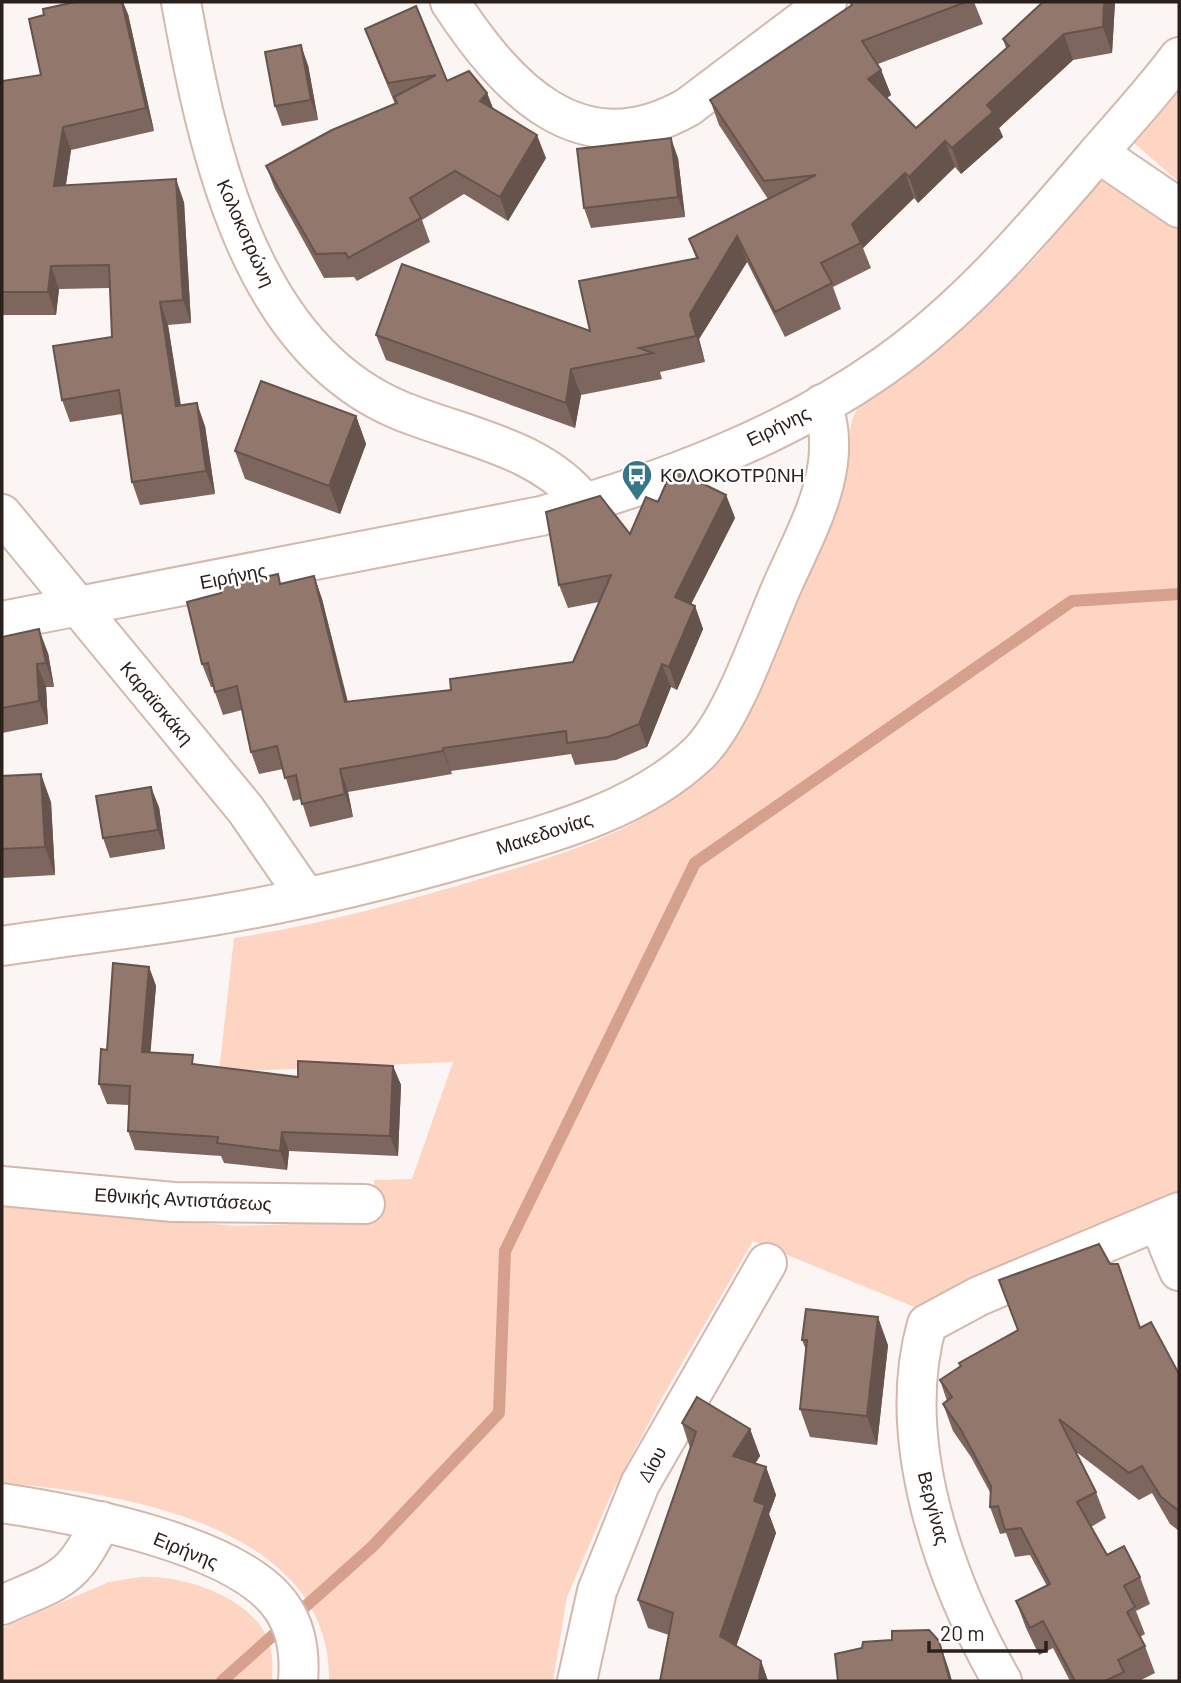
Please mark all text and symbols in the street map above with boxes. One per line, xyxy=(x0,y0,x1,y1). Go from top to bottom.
street label: Κολοκοτρώνη xyxy=(213,175,280,290)
street label: Ειρήνης xyxy=(742,400,813,451)
bus stop icon: ΚΟΛΟΚΟΤΡΩΝΗ xyxy=(620,458,654,502)
place label: ΚΟΛΟΚΟΤΡΩΝΗ xyxy=(660,463,804,486)
street label: Ειρήνης xyxy=(198,558,268,593)
street label: Καραϊσκάκη xyxy=(116,656,199,749)
street label: Μακεδονίας xyxy=(493,806,595,859)
street label: Εθνικής Αντιστάσεως xyxy=(94,1182,272,1215)
street label: Δίου xyxy=(632,1442,671,1486)
street label: Βεργίνας xyxy=(914,1469,955,1547)
street label: Ειρήνης xyxy=(151,1526,222,1573)
scale bar xyxy=(929,1610,1046,1654)
text: 20 m xyxy=(940,1620,985,1645)

